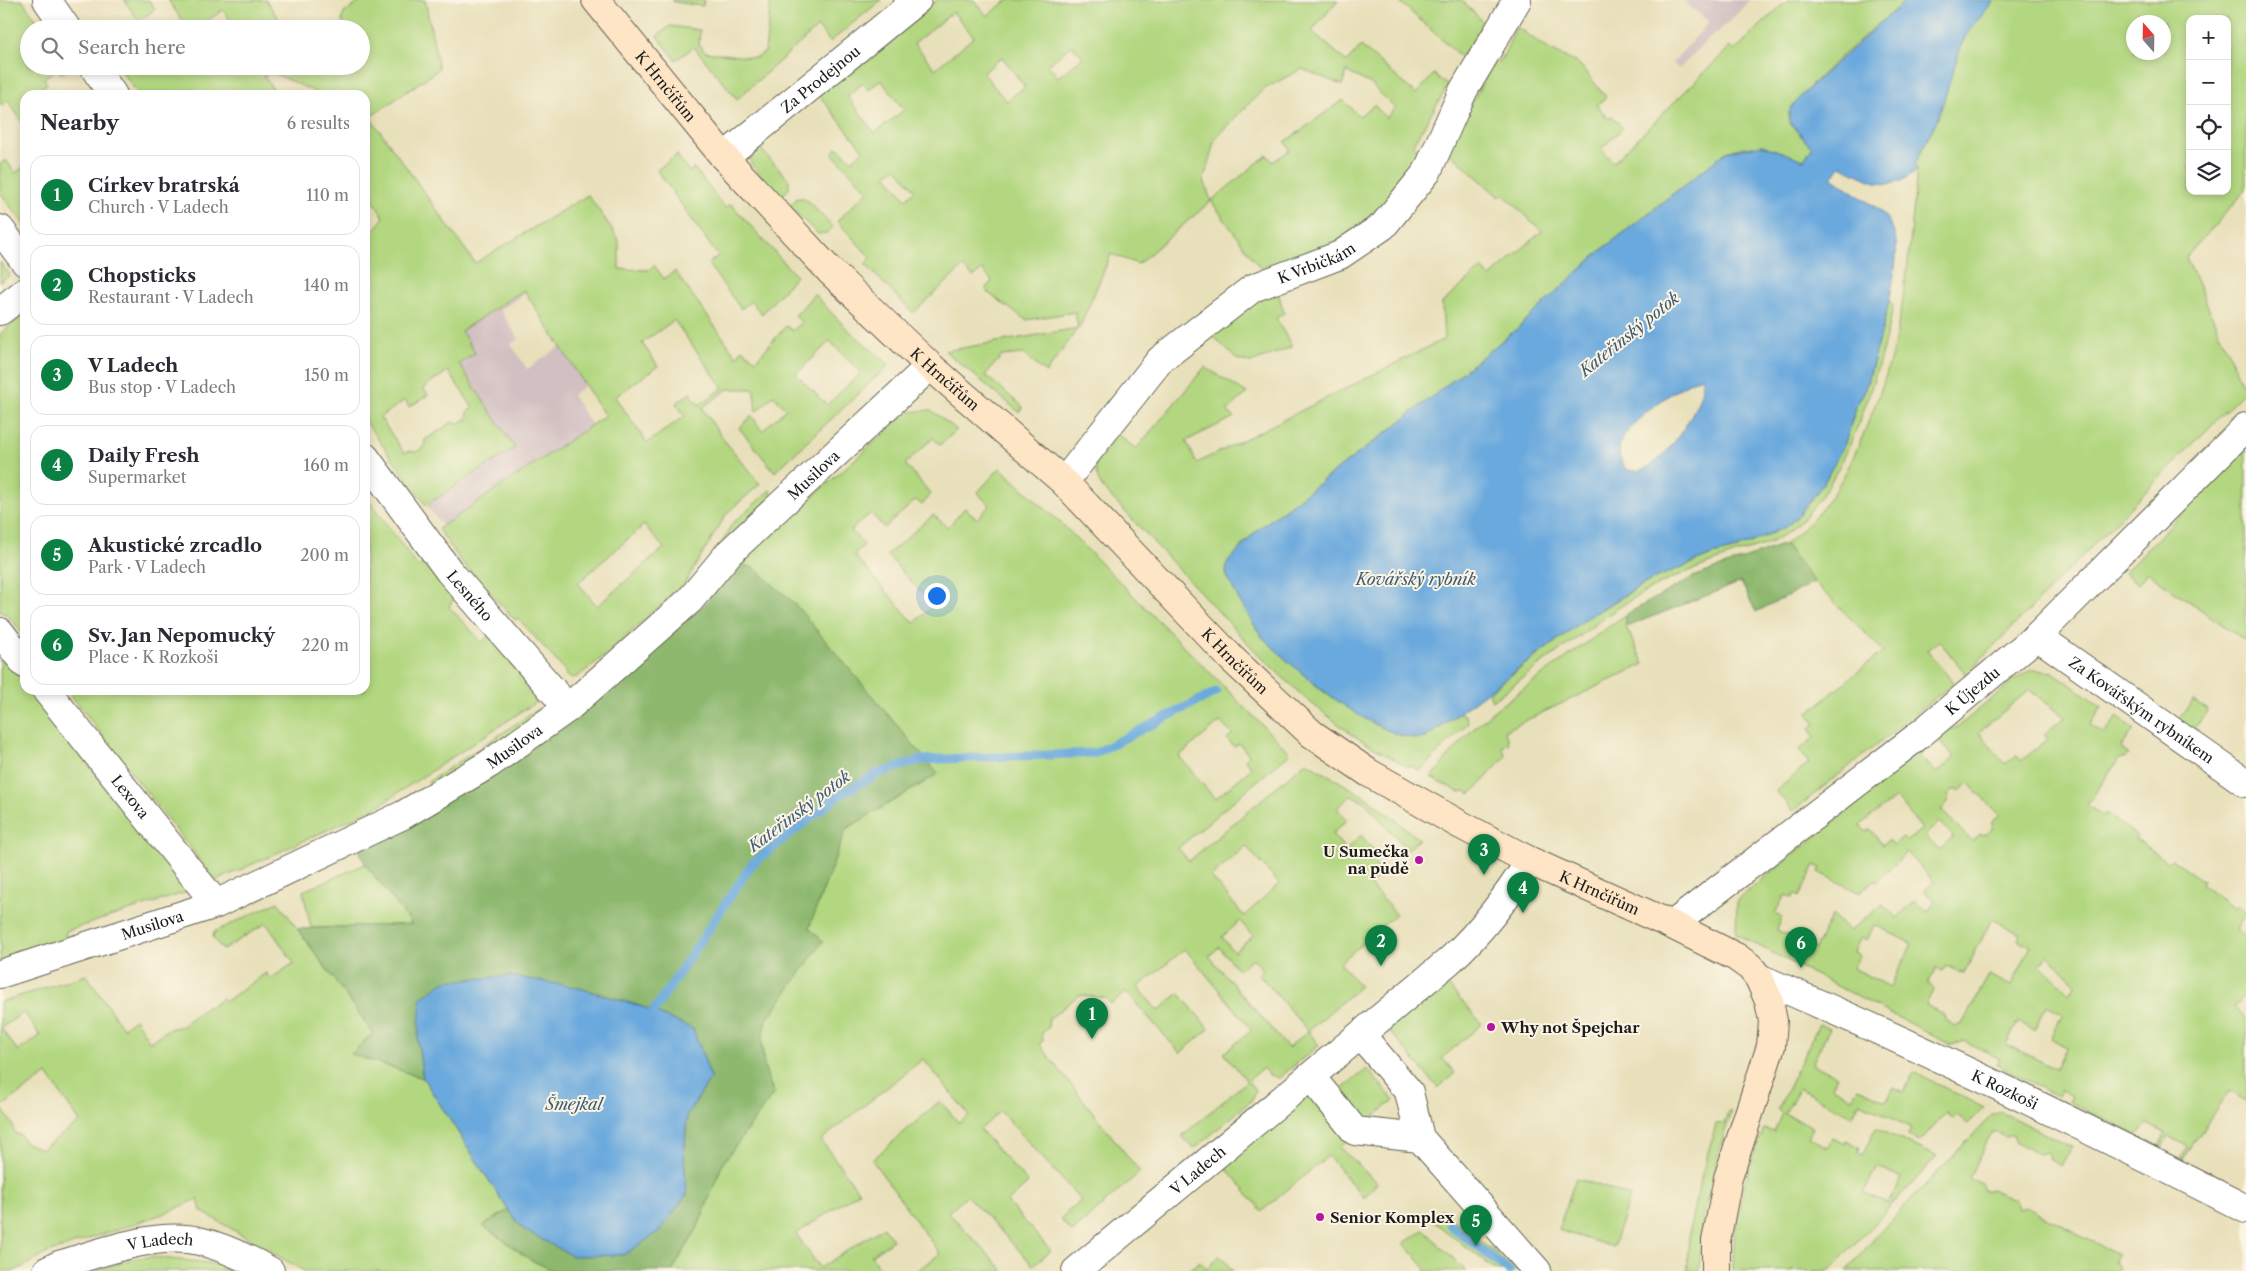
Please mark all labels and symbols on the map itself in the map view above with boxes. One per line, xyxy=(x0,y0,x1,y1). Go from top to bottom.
north arrow xyxy=(2126,15,2171,60)
street label: Za Prodejnou xyxy=(777,41,864,117)
street label: K Hrnčířům xyxy=(632,47,701,125)
street label: K Vrbičkám xyxy=(1275,238,1359,287)
water label: Kateřinský potok xyxy=(1573,287,1684,382)
street label: K Hrnčířům xyxy=(907,343,984,414)
street label: Musilova xyxy=(783,446,843,503)
street label: Lesného xyxy=(443,566,497,625)
water label: Kovářský rybník xyxy=(1354,569,1477,589)
your location xyxy=(924,583,950,609)
street label: K Hrnčířům xyxy=(1198,624,1273,698)
street label: Za Kovářským rybníkem xyxy=(2065,652,2218,767)
street label: K Újezdu xyxy=(1941,662,2003,719)
street label: Musilova xyxy=(483,720,546,772)
water label: Kateřinský potok xyxy=(742,766,855,857)
street label: Lexova xyxy=(107,771,154,822)
pin: 3 xyxy=(1468,834,1500,875)
place label: U Sumečka na půdě xyxy=(1323,842,1409,878)
marker: U Sumečka na půdě xyxy=(1413,854,1425,866)
street label: K Hrnčířům xyxy=(1556,866,1643,919)
pin: 4 xyxy=(1507,872,1539,913)
street label: Musilova xyxy=(119,906,186,944)
pin: 2 xyxy=(1365,925,1397,966)
pin: 6 xyxy=(1785,927,1817,968)
pin: 1 xyxy=(1076,998,1108,1039)
place label: Why not Špejchar xyxy=(1500,1018,1640,1037)
marker: Why not Špejchar xyxy=(1485,1021,1497,1033)
street label: K Rozkoši xyxy=(1969,1065,2042,1113)
water label: Šmejkal xyxy=(544,1093,604,1114)
street label: V Ladech xyxy=(1165,1141,1230,1199)
pin: 5 xyxy=(1460,1205,1492,1246)
place label: Senior Komplex xyxy=(1330,1208,1454,1227)
marker: Senior Komplex xyxy=(1314,1211,1326,1223)
street label: V Ladech xyxy=(124,1229,195,1255)

